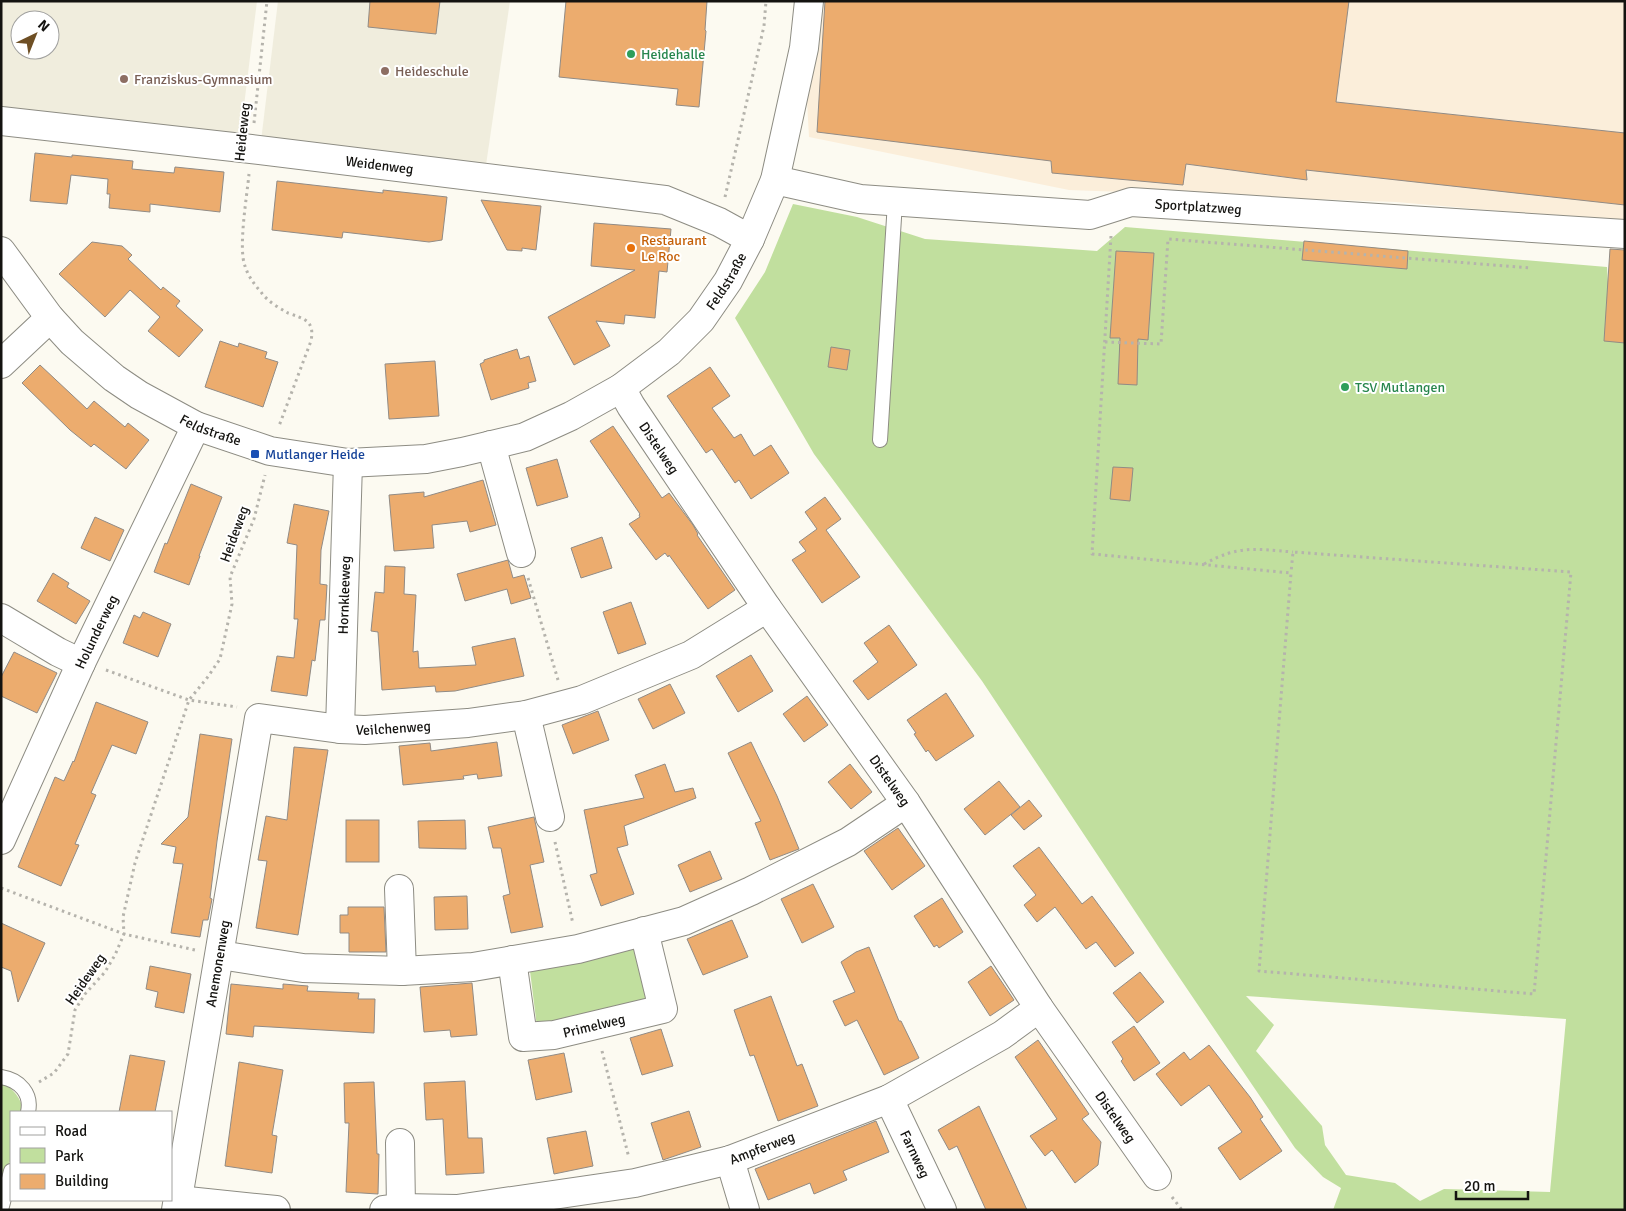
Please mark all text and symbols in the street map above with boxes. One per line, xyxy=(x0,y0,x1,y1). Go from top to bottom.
north arrow xyxy=(10,10,60,60)
text: N xyxy=(34,16,53,35)
place label: Heidehalle xyxy=(641,46,705,63)
marker: Heidehalle xyxy=(625,48,637,60)
place label: Heideschule xyxy=(395,63,469,80)
marker: Heideschule xyxy=(379,65,391,77)
place label: Franziskus-Gymnasium xyxy=(134,71,273,88)
marker: Franziskus-Gymnasium xyxy=(118,73,130,85)
street label: Heideweg xyxy=(231,102,254,162)
street label: Weidenweg xyxy=(344,153,414,178)
street label: Sportplatzweg xyxy=(1154,196,1242,218)
place label: Restaurant Le Roc xyxy=(641,232,707,265)
marker: Restaurant Le Roc xyxy=(625,242,637,254)
street label: Feldstraße xyxy=(702,250,750,314)
place label: TSV Mutlangen xyxy=(1355,379,1445,396)
marker: TSV Mutlangen xyxy=(1339,381,1351,393)
street label: Feldstraße xyxy=(177,411,243,450)
street label: Distelweg xyxy=(635,419,682,477)
place label: Mutlanger Heide xyxy=(265,446,365,463)
marker: Mutlanger Heide xyxy=(249,448,261,460)
street label: Heideweg xyxy=(216,504,253,565)
street label: Hornkleeweg xyxy=(335,556,354,635)
street label: Holunderweg xyxy=(71,592,122,672)
street label: Veilchenweg xyxy=(355,718,431,739)
street label: Distelweg xyxy=(865,752,914,810)
street label: Anemonenweg xyxy=(202,919,234,1008)
street label: Heideweg xyxy=(62,950,109,1008)
street label: Primelweg xyxy=(561,1010,627,1042)
street label: Distelweg xyxy=(1091,1088,1139,1146)
legend xyxy=(10,1111,172,1201)
text: Road xyxy=(55,1122,87,1140)
street label: Ampferweg xyxy=(727,1128,797,1168)
street label: Farnweg xyxy=(896,1128,933,1181)
text: Park xyxy=(55,1147,84,1165)
scale bar xyxy=(1456,1168,1528,1200)
text: Building xyxy=(55,1172,109,1190)
text: 20 m xyxy=(1464,1177,1495,1195)

